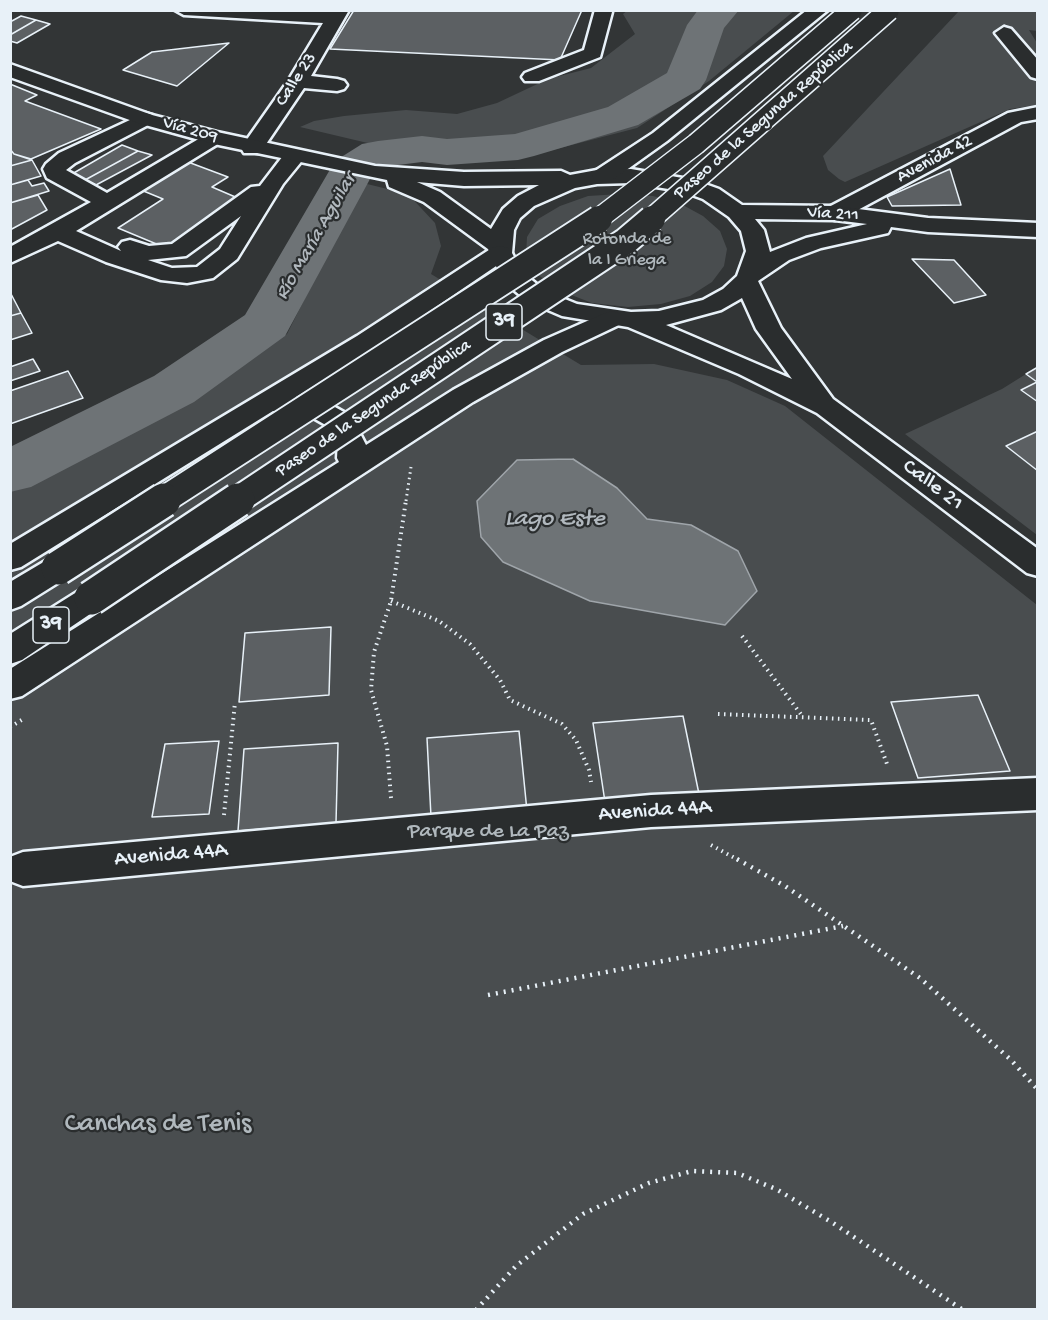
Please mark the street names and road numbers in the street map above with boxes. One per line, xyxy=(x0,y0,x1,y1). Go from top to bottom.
street label: Paseo de la Segunda República xyxy=(670,37,858,205)
street label: Calle 23 xyxy=(272,49,322,111)
street label: Vía 209 xyxy=(160,113,220,149)
street label: Avenida 42 xyxy=(894,131,976,189)
street label: Vía 211 xyxy=(807,202,859,228)
road number: 39 xyxy=(486,304,522,340)
street label: Paseo de la Segunda República xyxy=(272,335,476,483)
street label: Calle 21 xyxy=(896,454,968,518)
road number: 39 xyxy=(33,607,69,643)
street label: Avenida 44A xyxy=(598,795,712,829)
street label: Avenida 44A xyxy=(113,838,229,874)

